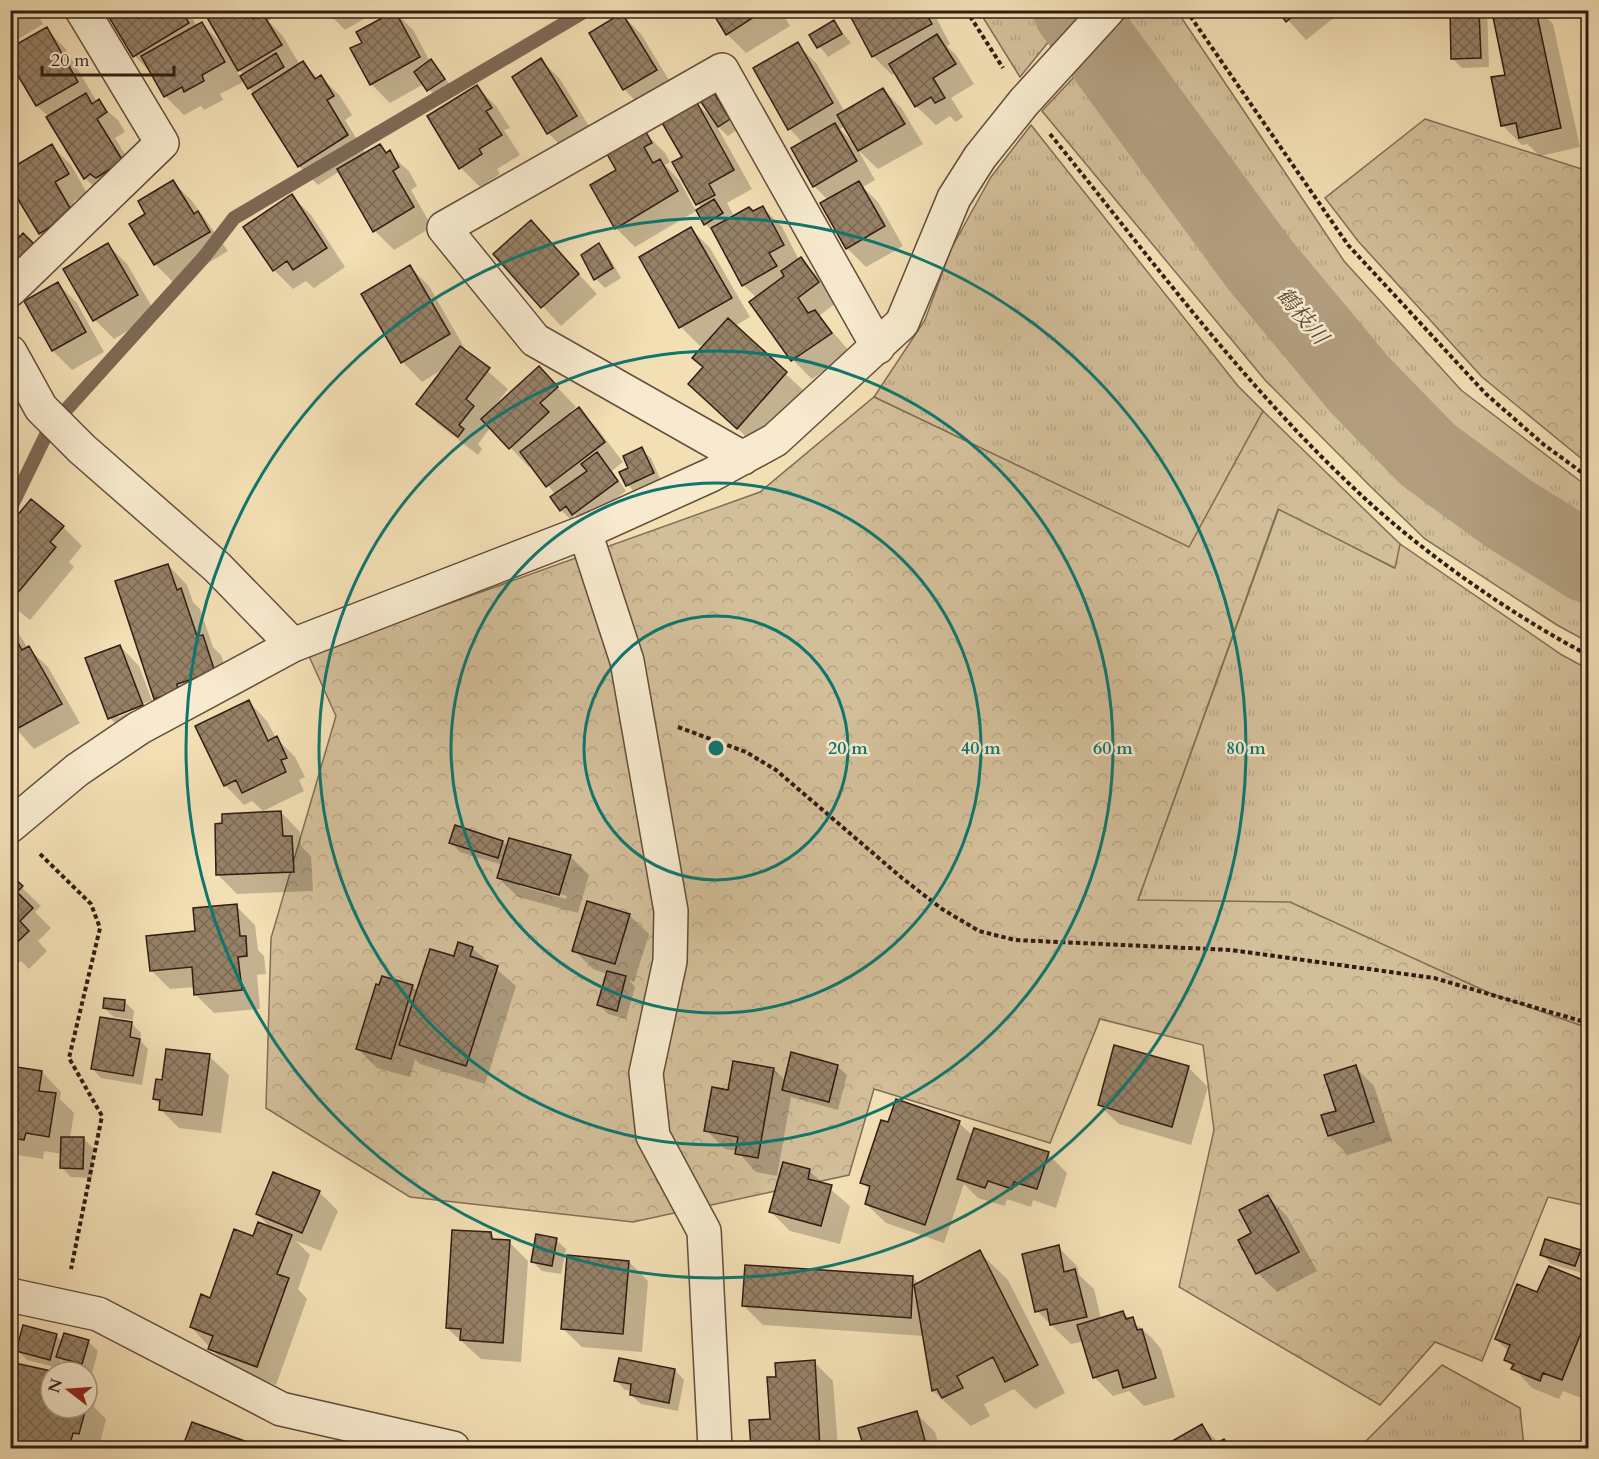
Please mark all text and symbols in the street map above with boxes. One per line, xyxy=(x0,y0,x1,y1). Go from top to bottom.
scale bar xyxy=(42,39,174,77)
text: 20 m xyxy=(51,48,90,73)
water label: 鶴枝川 xyxy=(1269,281,1336,352)
text: 20 m xyxy=(828,736,868,761)
text: 40 m xyxy=(961,736,1001,761)
text: 60 m xyxy=(1093,736,1133,761)
text: 80 m xyxy=(1226,736,1266,761)
centre of rings xyxy=(706,738,726,758)
north arrow xyxy=(39,1360,99,1420)
text: N xyxy=(43,1376,68,1396)

